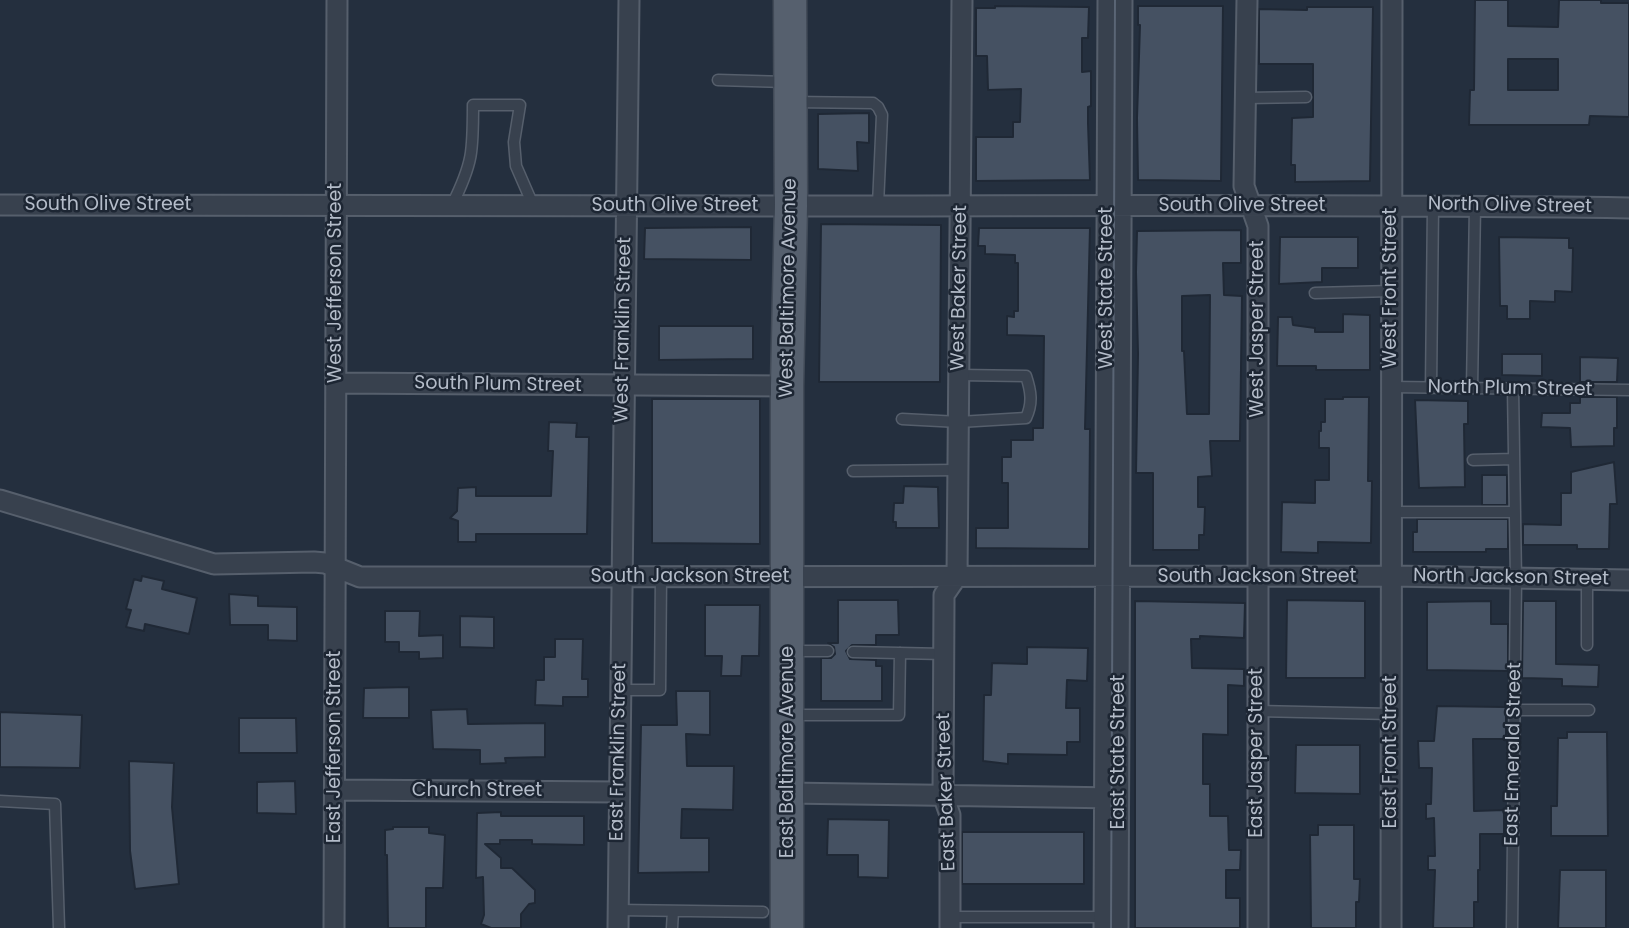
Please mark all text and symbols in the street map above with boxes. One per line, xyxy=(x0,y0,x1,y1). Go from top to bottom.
street label: West Baltimore Avenue xyxy=(776,178,802,398)
street label: West Jefferson Street xyxy=(325,183,347,383)
street label: North Olive Street xyxy=(1428,193,1592,219)
street label: South Olive Street xyxy=(24,194,192,216)
street label: South Olive Street xyxy=(591,195,759,217)
street label: South Olive Street xyxy=(1158,195,1326,217)
street label: West Baker Street xyxy=(947,205,973,371)
street label: West State Street xyxy=(1096,207,1118,369)
street label: West Front Street xyxy=(1380,208,1402,368)
street label: West Franklin Street xyxy=(611,237,637,423)
street label: West Jasper Street xyxy=(1247,240,1269,418)
street label: South Plum Street xyxy=(414,372,582,398)
street label: North Plum Street xyxy=(1427,376,1593,402)
street label: North Jackson Street xyxy=(1413,565,1609,591)
street label: South Jackson Street xyxy=(591,566,789,588)
street label: South Jackson Street xyxy=(1158,566,1356,588)
street label: East Baltimore Avenue xyxy=(777,646,799,858)
street label: East Jefferson Street xyxy=(324,651,346,843)
street label: East Emerald Street xyxy=(1501,662,1527,846)
street label: East Franklin Street xyxy=(606,663,632,841)
street label: East Jasper Street xyxy=(1246,668,1268,838)
street label: East State Street xyxy=(1108,675,1130,829)
street label: East Front Street xyxy=(1380,675,1402,829)
street label: East Baker Street xyxy=(933,712,961,872)
street label: Church Street xyxy=(412,780,542,802)

